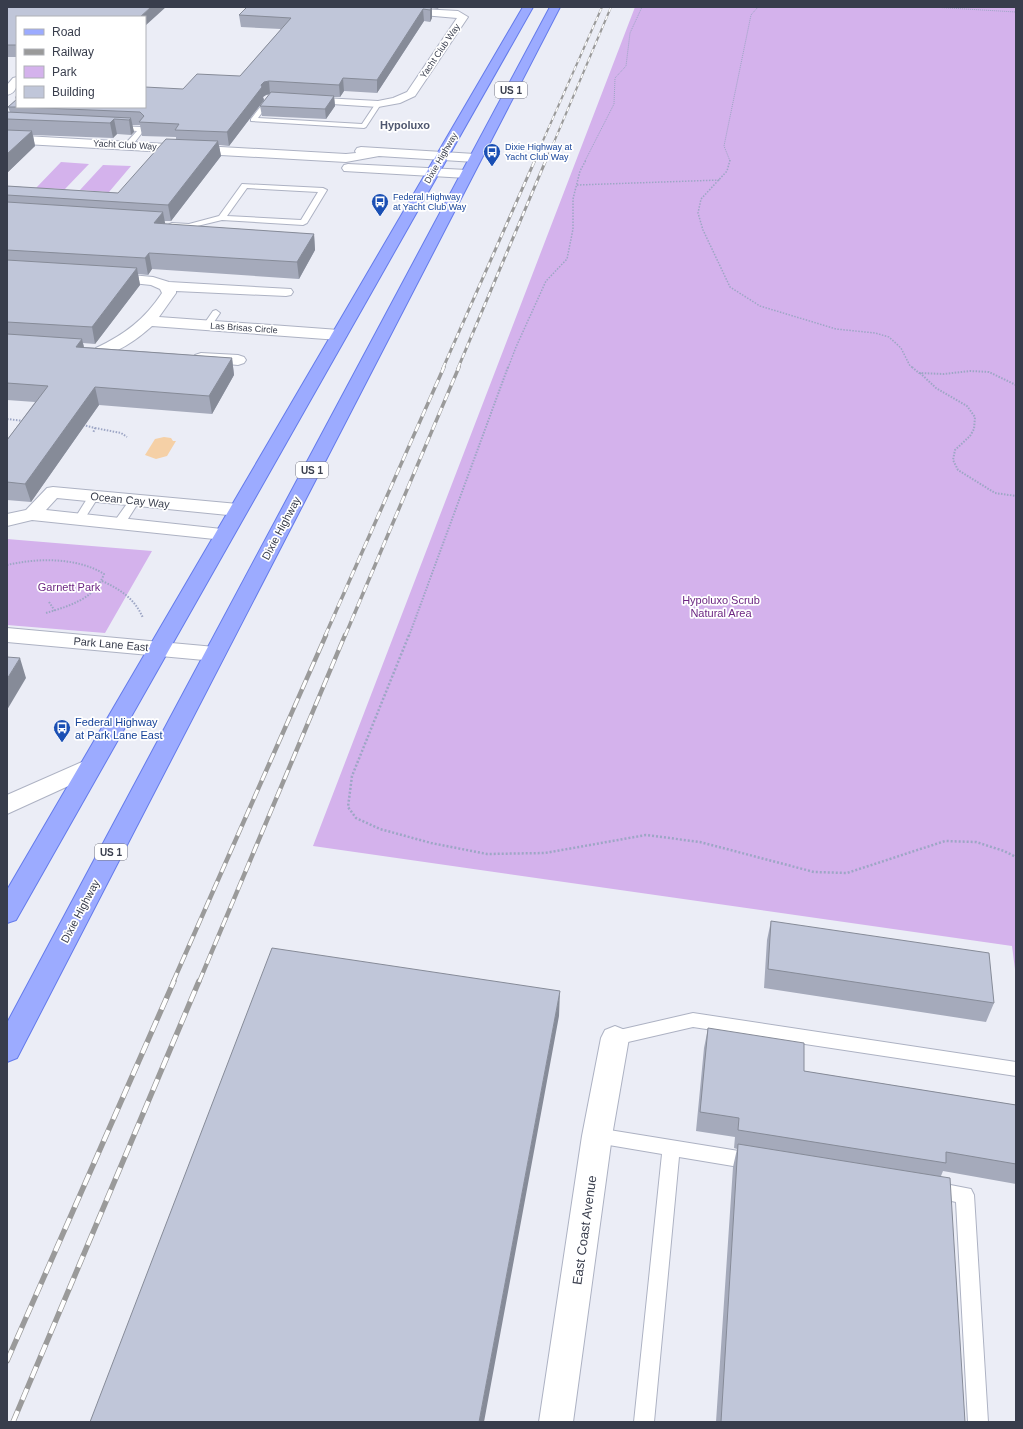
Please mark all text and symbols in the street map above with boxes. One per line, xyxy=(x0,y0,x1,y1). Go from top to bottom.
legend xyxy=(16,16,146,108)
street label: Yacht Club Way xyxy=(418,21,462,80)
text: Road xyxy=(52,25,81,39)
text: Railway xyxy=(52,45,94,59)
text: Park xyxy=(52,65,78,79)
road number: US 1 xyxy=(495,82,527,98)
text: Building xyxy=(52,85,95,99)
district label: Hypoluxo xyxy=(380,119,430,131)
street label: Dixie Highway xyxy=(422,130,460,185)
street label: Yacht Club Way xyxy=(93,138,157,152)
bus stop icon: Dixie Highway at Yacht Club Way xyxy=(482,142,502,167)
place label: Dixie Highway at Yacht Club Way xyxy=(505,142,573,162)
bus stop icon: Federal Highway at Yacht Club Way xyxy=(370,192,390,217)
place label: Federal Highway at Yacht Club Way xyxy=(393,192,467,212)
street label: Las Brisas Circle xyxy=(210,321,278,335)
road number: US 1 xyxy=(296,462,328,478)
street label: Ocean Cay Way xyxy=(90,490,171,510)
street label: Dixie Highway xyxy=(259,494,303,562)
park label: Garnett Park xyxy=(38,581,101,593)
park label: Hypoluxo Scrub Natural Area xyxy=(682,594,760,619)
street label: Park Lane East xyxy=(73,635,149,653)
place label: Federal Highway at Park Lane East xyxy=(75,716,162,741)
bus stop icon: Federal Highway at Park Lane East xyxy=(52,718,72,743)
road number: US 1 xyxy=(95,844,127,860)
street label: Dixie Highway xyxy=(58,877,102,945)
street label: East Coast Avenue xyxy=(569,1174,600,1286)

